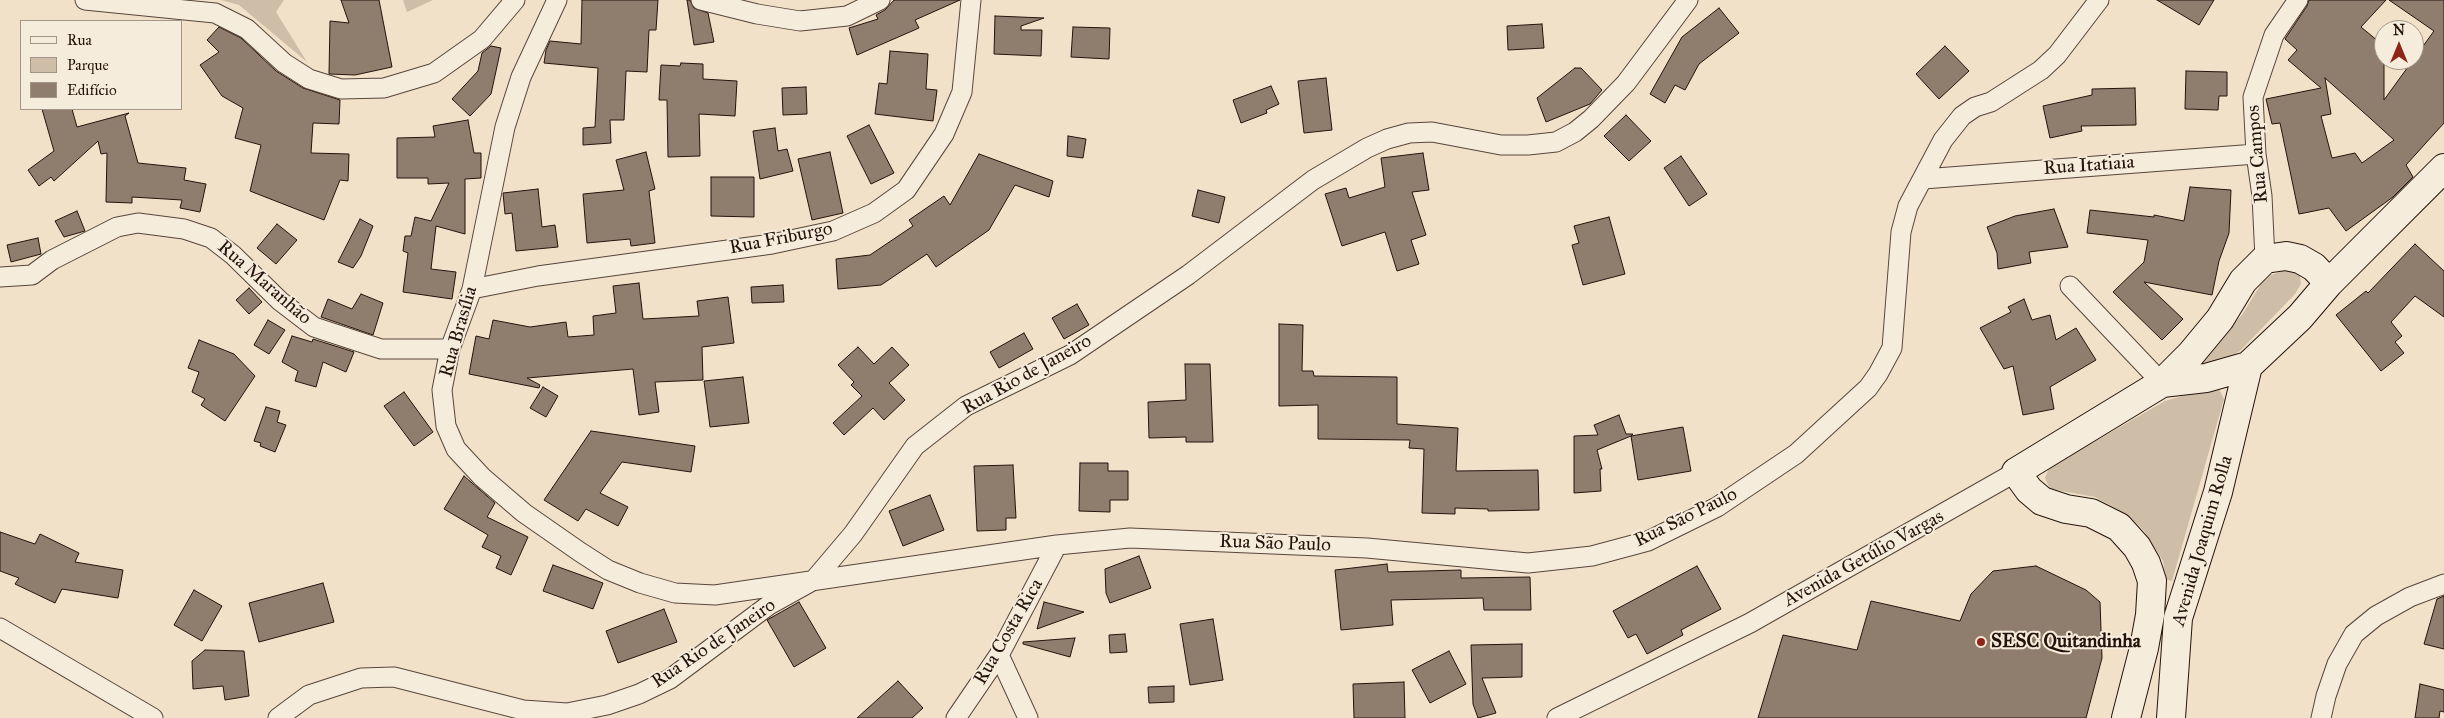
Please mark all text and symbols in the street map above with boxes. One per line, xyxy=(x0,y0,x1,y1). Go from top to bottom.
legend xyxy=(20,20,182,110)
north arrow xyxy=(2374,20,2424,70)
text: N xyxy=(2393,22,2405,39)
text: Rua xyxy=(67,31,92,49)
text: Parque xyxy=(67,56,109,74)
text: Edifício xyxy=(67,81,117,99)
street label: Rua Campos xyxy=(2242,104,2274,204)
street label: Rua Itatiaia xyxy=(2043,151,2135,181)
street label: Rua Friburgo xyxy=(727,218,835,260)
street label: Rua Maranhão xyxy=(212,236,316,330)
street label: Rua Brasília xyxy=(435,284,483,380)
street label: Rua Rio de Janeiro xyxy=(958,330,1096,420)
street label: Avenida Joaquim Rolla xyxy=(2168,453,2238,629)
street label: Rua São Paulo xyxy=(1631,483,1741,553)
street label: Avenida Getúlio Vargas xyxy=(1780,506,1948,612)
street label: Rua São Paulo xyxy=(1219,531,1331,557)
street label: Rua Costa Rica xyxy=(970,575,1048,689)
street label: Rua Rio de Janeiro xyxy=(648,594,780,694)
place label: SESC Quitandinha xyxy=(1991,631,2141,653)
marker: SESC Quitandinha xyxy=(1975,636,1987,648)

